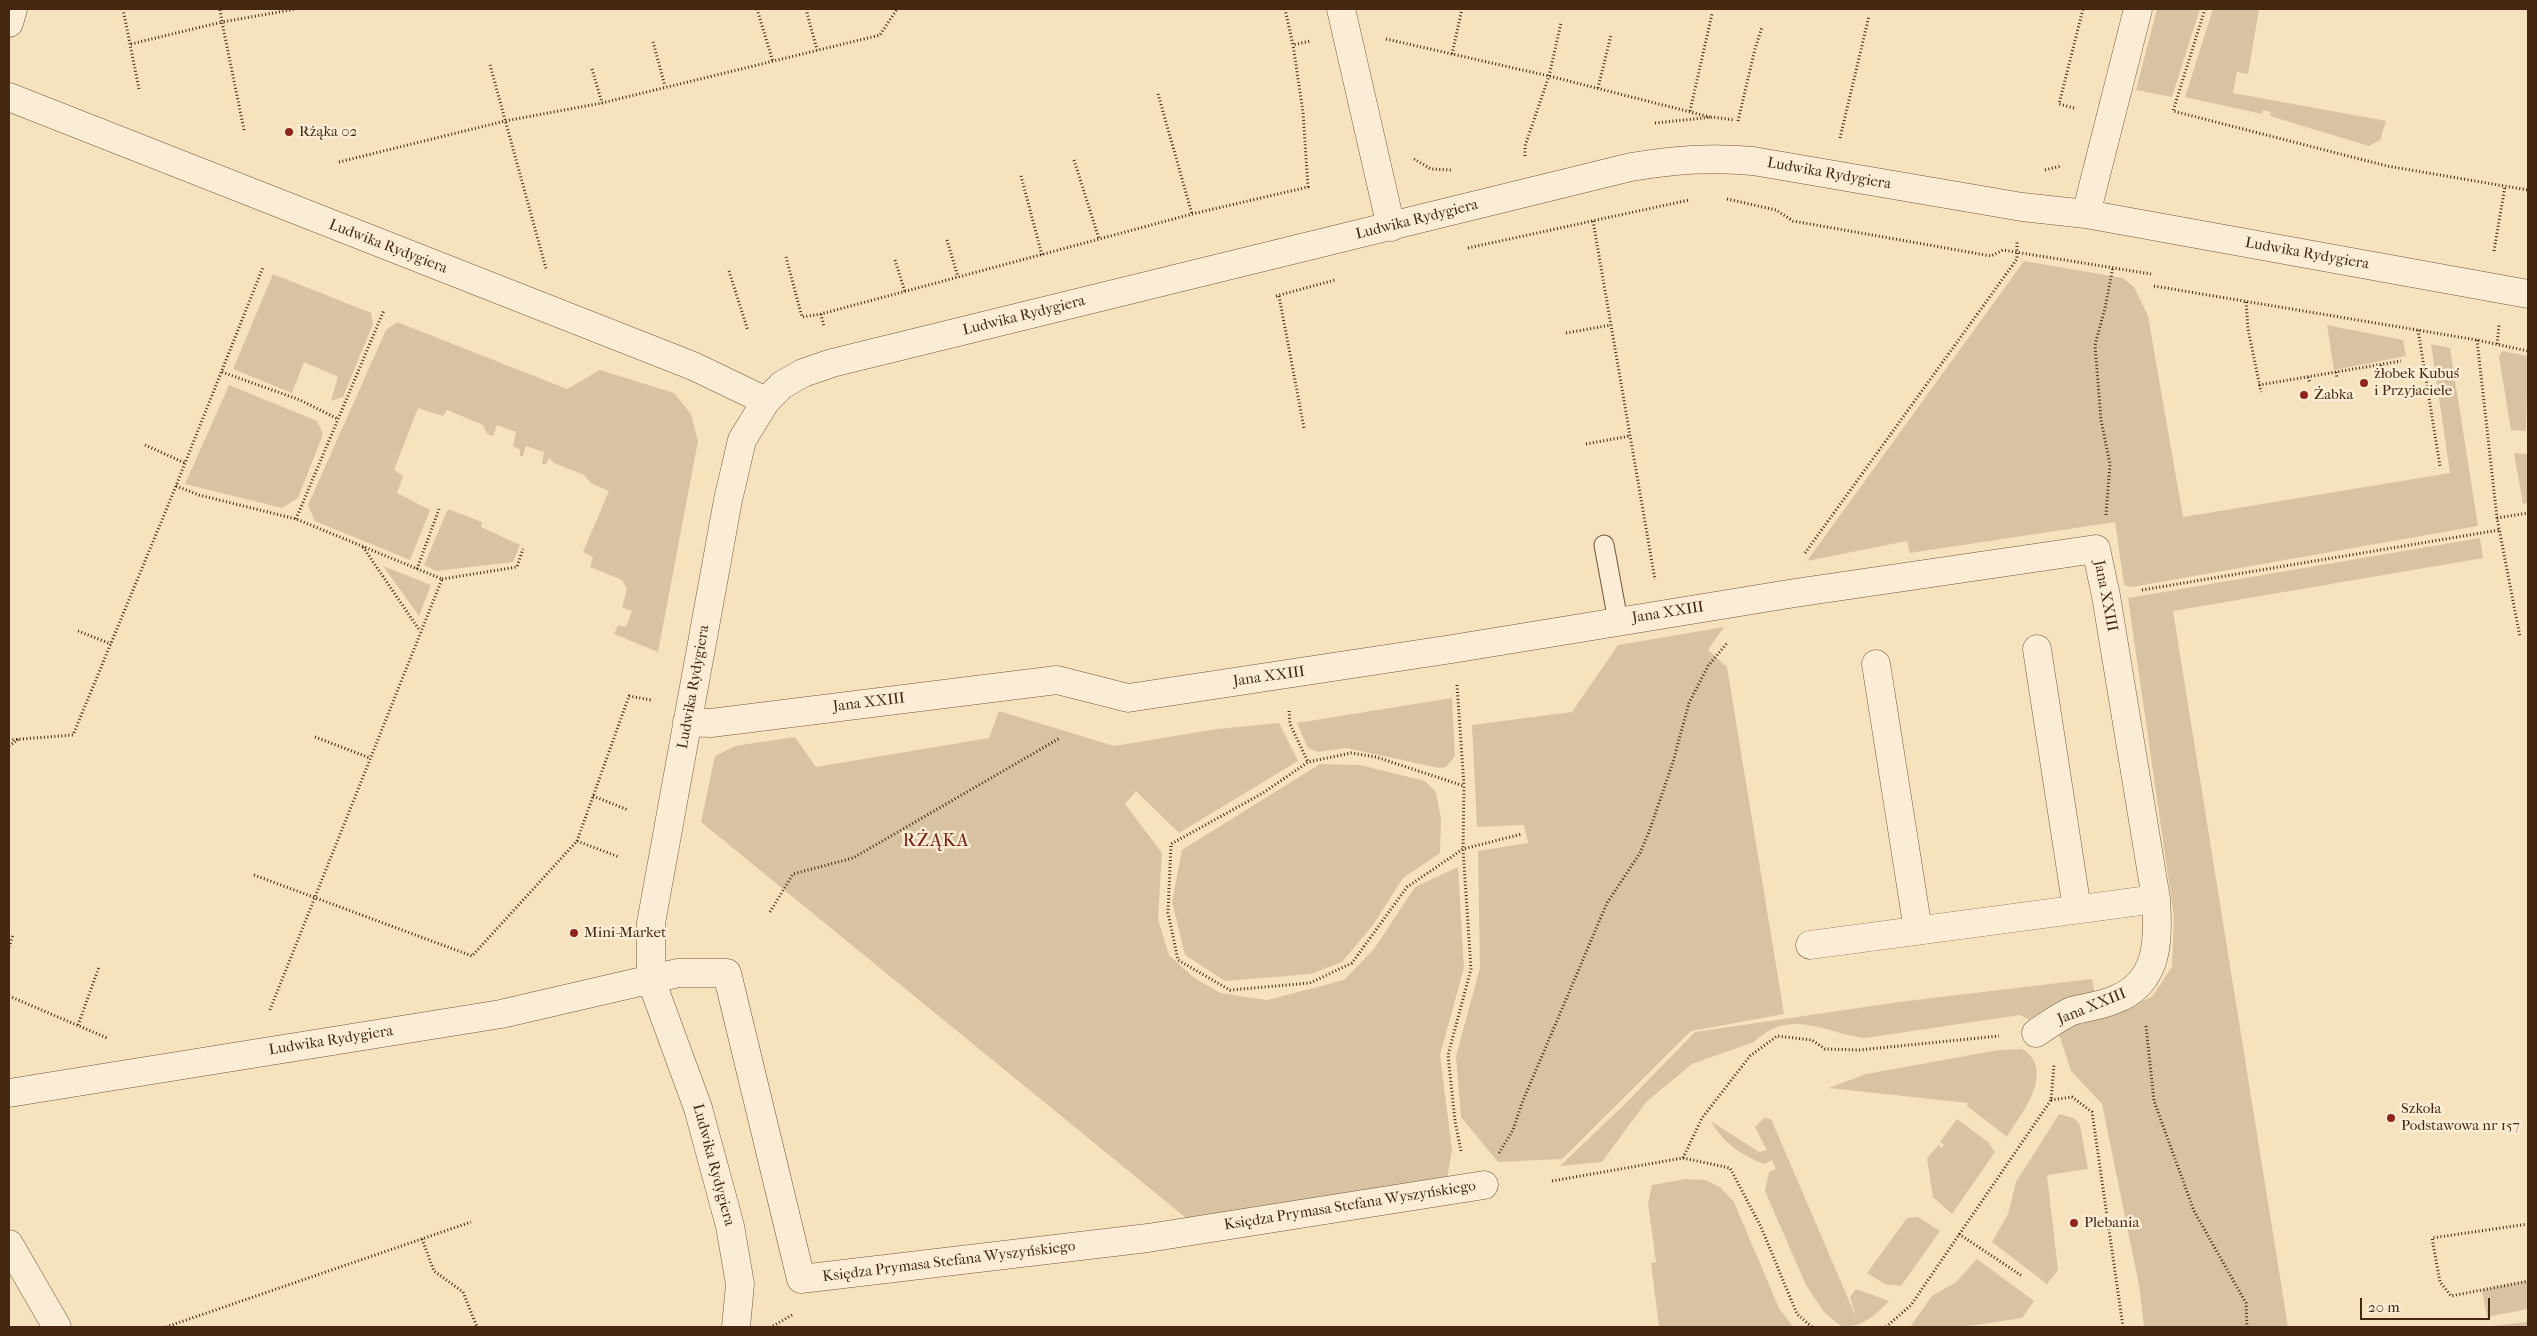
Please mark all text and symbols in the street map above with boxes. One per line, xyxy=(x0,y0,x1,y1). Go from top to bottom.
place label: Rżąka 02 xyxy=(299,123,357,141)
marker: Rżąka 02 xyxy=(283,126,295,138)
street label: Ludwika Rydygiera xyxy=(1766,154,1892,194)
street label: Ludwika Rydygiera xyxy=(1354,196,1480,244)
street label: Ludwika Rydygiera xyxy=(326,216,450,278)
street label: Ludwika Rydygiera xyxy=(2244,234,2370,274)
street label: Ludwika Rydygiera xyxy=(961,292,1087,340)
place label: żłobek Kubuś i Przyjaciele xyxy=(2374,365,2459,400)
marker: żłobek Kubuś i Przyjaciele xyxy=(2358,377,2370,389)
place label: Żabka xyxy=(2314,386,2353,404)
marker: Żabka xyxy=(2298,389,2310,401)
street label: Jana XXIII xyxy=(2089,559,2121,633)
street label: Jana XXIII xyxy=(1631,598,1705,628)
street label: Ludwika Rydygiera xyxy=(674,624,714,750)
street label: Jana XXIII xyxy=(1232,663,1306,691)
street label: Jana XXIII xyxy=(832,690,906,716)
district label: RŻĄKA xyxy=(902,831,970,853)
place label: Mini-Market xyxy=(584,924,666,942)
marker: Mini-Market xyxy=(568,927,580,939)
street label: Jana XXIII xyxy=(2055,985,2129,1029)
street label: Ludwika Rydygiera xyxy=(268,1022,394,1060)
place label: Szkoła Podstawowa nr 157 xyxy=(2401,1100,2520,1135)
street label: Ludwika Rydygiera xyxy=(688,1102,738,1228)
marker: Szkoła Podstawowa nr 157 xyxy=(2385,1112,2397,1124)
street label: Księdza Prymasa Stefana Wyszyńskiego xyxy=(1223,1177,1477,1235)
place label: Plebania xyxy=(2084,1214,2139,1232)
marker: Plebania xyxy=(2068,1217,2080,1229)
street label: Księdza Prymasa Stefana Wyszyńskiego xyxy=(822,1238,1076,1286)
scale bar xyxy=(2362,1288,2492,1320)
text: 20 m xyxy=(2368,1298,2400,1316)

